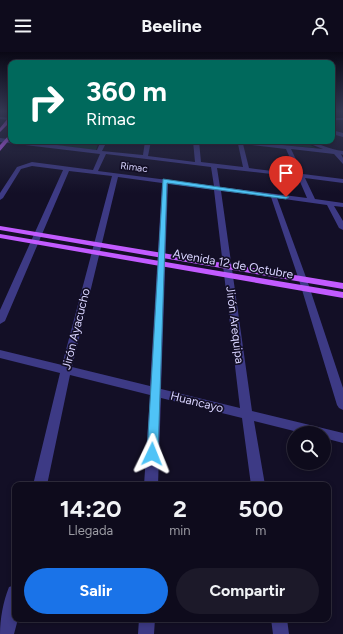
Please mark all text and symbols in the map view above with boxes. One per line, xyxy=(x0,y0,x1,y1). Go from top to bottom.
icon: menu xyxy=(12,15,34,37)
text: Beeline xyxy=(141,15,202,37)
icon: person xyxy=(309,15,331,37)
text: 360 m xyxy=(86,74,167,108)
icon: right xyxy=(20,76,72,128)
text: Rimac xyxy=(86,108,136,130)
pin xyxy=(269,156,303,197)
street label: Rimac xyxy=(120,159,149,175)
icon: arrive xyxy=(275,162,297,184)
street label: Avenida 12 de Octubre xyxy=(172,247,295,282)
street label: Jirón Arequipa xyxy=(223,285,247,365)
street label: Jirón Ayacucho xyxy=(59,287,93,371)
street label: Huancayo xyxy=(169,389,225,415)
map controls xyxy=(287,426,331,470)
button: search xyxy=(287,426,331,470)
position arrow xyxy=(131,433,173,475)
text: 14:20 xyxy=(60,494,122,523)
text: 2 xyxy=(173,494,187,523)
text: 500 xyxy=(238,494,283,523)
text: Llegada xyxy=(68,523,113,538)
text: min xyxy=(169,523,191,538)
text: m xyxy=(255,523,266,538)
button: Salir xyxy=(24,568,168,614)
button: Compartir xyxy=(176,568,319,614)

